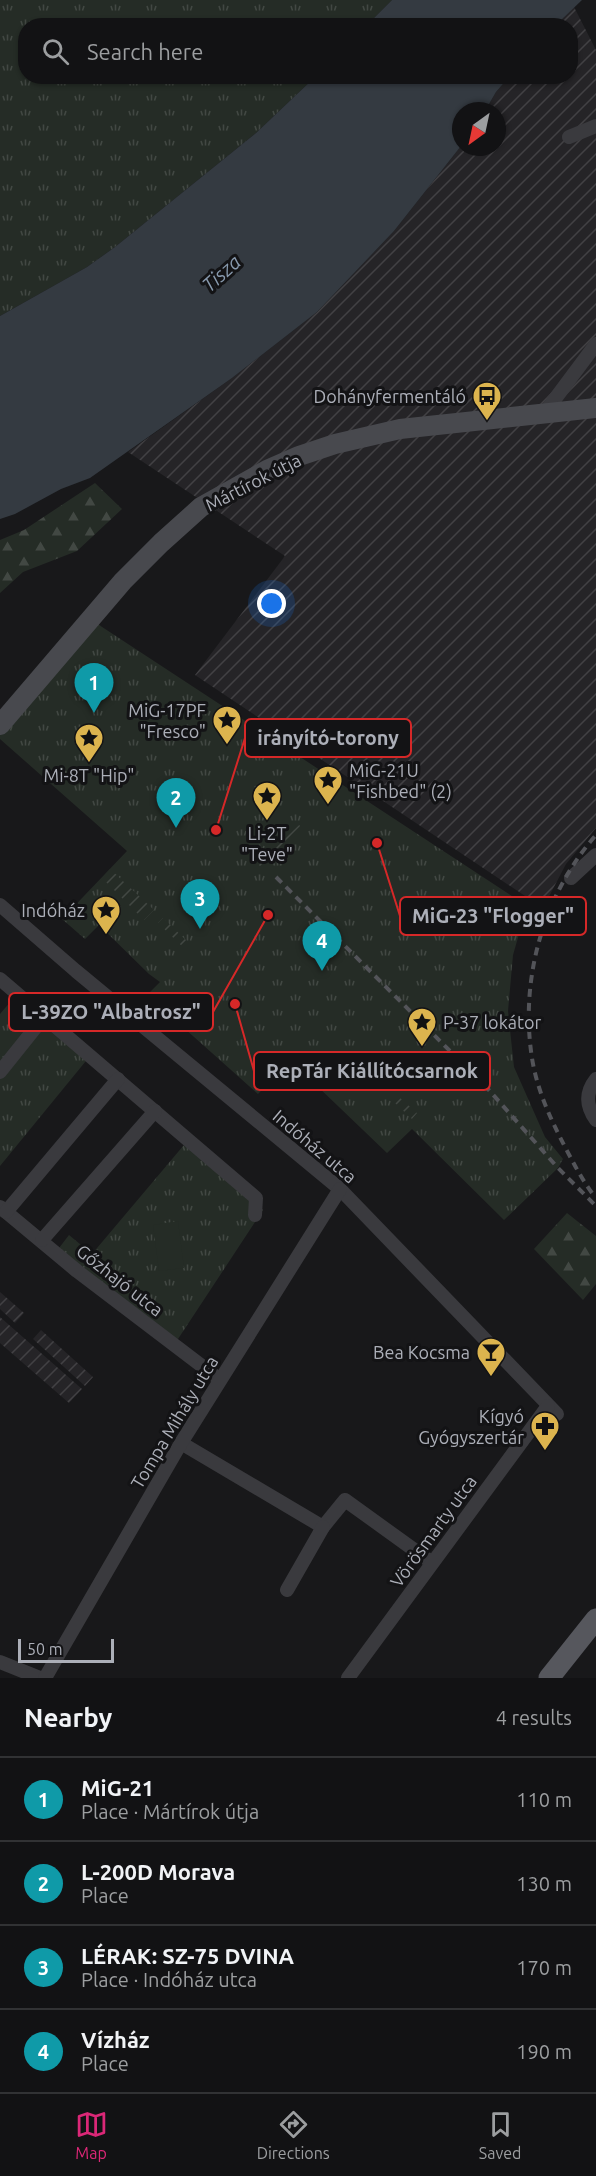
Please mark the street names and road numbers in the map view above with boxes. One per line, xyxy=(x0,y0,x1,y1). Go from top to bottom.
street label: Mártírok útja xyxy=(202,449,304,515)
street label: Indóház utca xyxy=(269,1105,361,1187)
street label: Gőzhajó utca xyxy=(73,1240,167,1320)
street label: Tompa Mihály utca xyxy=(127,1352,221,1492)
street label: Vörösmarty utca xyxy=(386,1471,480,1591)

